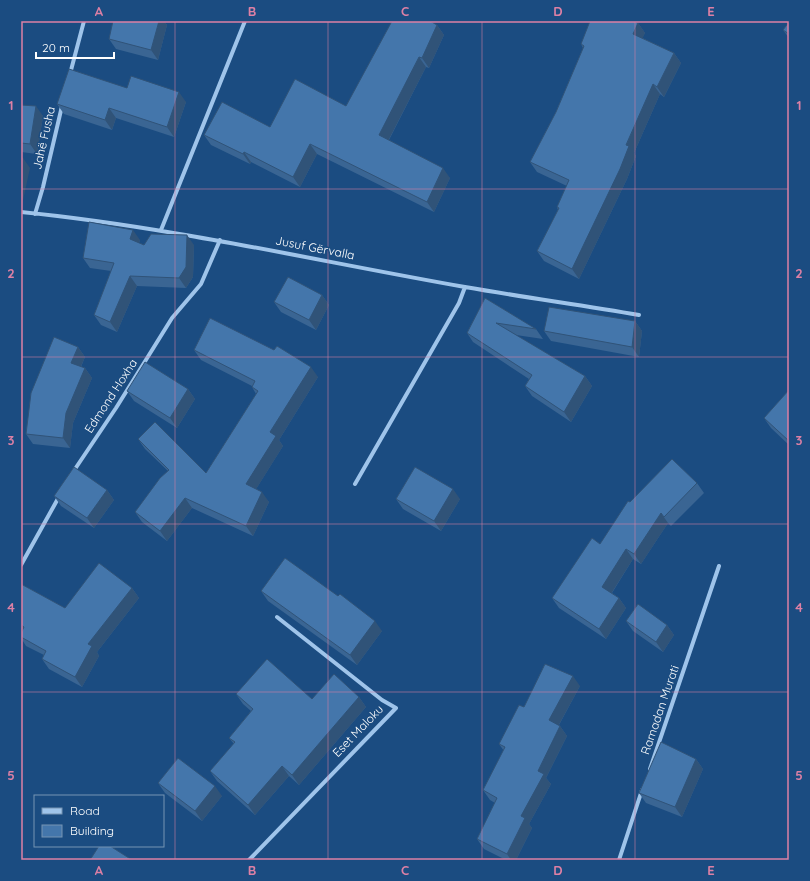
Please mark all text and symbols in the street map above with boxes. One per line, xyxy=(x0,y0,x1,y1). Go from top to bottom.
text: A xyxy=(95,3,104,19)
text: B xyxy=(248,3,256,19)
text: C xyxy=(401,3,409,19)
text: D xyxy=(553,3,563,19)
text: E xyxy=(707,3,715,19)
scale bar xyxy=(36,34,114,60)
text: 20 m xyxy=(42,40,70,55)
text: 1 xyxy=(8,97,14,113)
text: 1 xyxy=(796,97,802,113)
street label: Jahë Fusha xyxy=(29,105,58,171)
street label: Jusuf Gërvalla xyxy=(274,232,356,263)
text: 2 xyxy=(7,265,15,281)
text: 2 xyxy=(795,265,803,281)
street label: Edmond Hoxha xyxy=(81,356,140,436)
text: 3 xyxy=(8,432,15,448)
text: 3 xyxy=(796,432,803,448)
text: 4 xyxy=(7,599,15,615)
text: 4 xyxy=(795,599,803,615)
street label: Ramadan Murati xyxy=(637,663,682,756)
street label: Eset Maloku xyxy=(329,701,386,760)
text: 5 xyxy=(7,767,15,783)
text: 5 xyxy=(795,767,803,783)
legend xyxy=(34,795,164,847)
text: Road xyxy=(70,803,100,818)
text: Building xyxy=(70,823,114,838)
text: A xyxy=(95,862,104,878)
text: B xyxy=(248,862,256,878)
text: C xyxy=(401,862,409,878)
text: D xyxy=(553,862,563,878)
text: E xyxy=(707,862,715,878)

